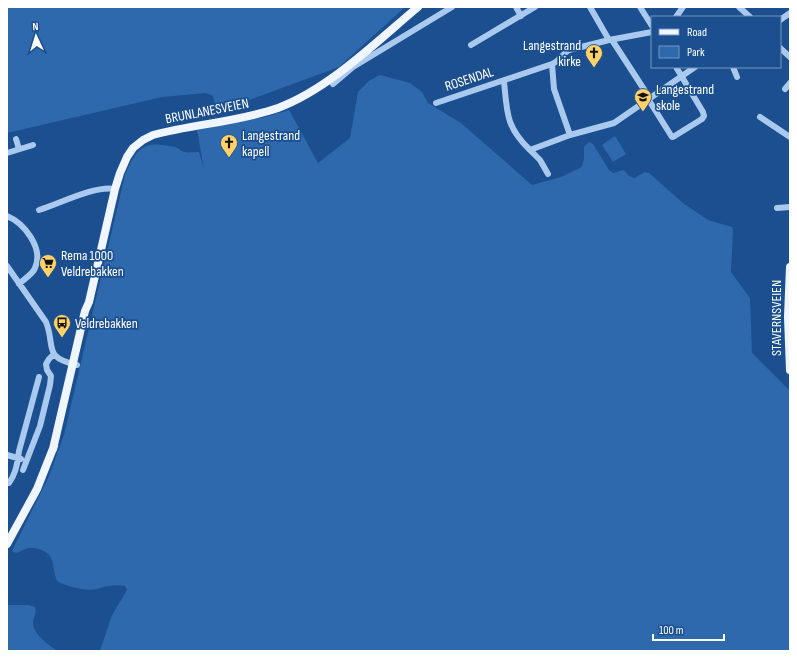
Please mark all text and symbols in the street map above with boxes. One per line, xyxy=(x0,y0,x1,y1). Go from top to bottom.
north arrow xyxy=(16,16,56,56)
legend xyxy=(651,16,781,68)
text: N xyxy=(32,20,39,33)
text: Road xyxy=(687,25,707,40)
place label: Langestrand kirke xyxy=(523,37,581,70)
church icon: Langestrand kirke xyxy=(584,43,604,68)
text: Park xyxy=(687,45,705,60)
street label: ROSENDAL xyxy=(443,63,495,95)
place label: Langestrand skole xyxy=(656,81,714,114)
school or university icon: Langestrand skole xyxy=(633,87,653,112)
street label: BRUNLANESVEIEN xyxy=(164,95,250,127)
place label: Langestrand kapell xyxy=(242,127,300,160)
church icon: Langestrand kapell xyxy=(219,133,239,158)
place label: Rema 1000 Veldrebakken xyxy=(61,247,124,280)
supermarket icon: Rema 1000 Veldrebakken xyxy=(38,253,58,278)
street label: STAVERNSVEIEN xyxy=(768,280,785,356)
bus stop icon: Veldrebakken xyxy=(52,313,72,338)
place label: Veldrebakken xyxy=(75,315,138,332)
scale bar xyxy=(653,616,724,642)
text: 100 m xyxy=(659,623,684,638)

